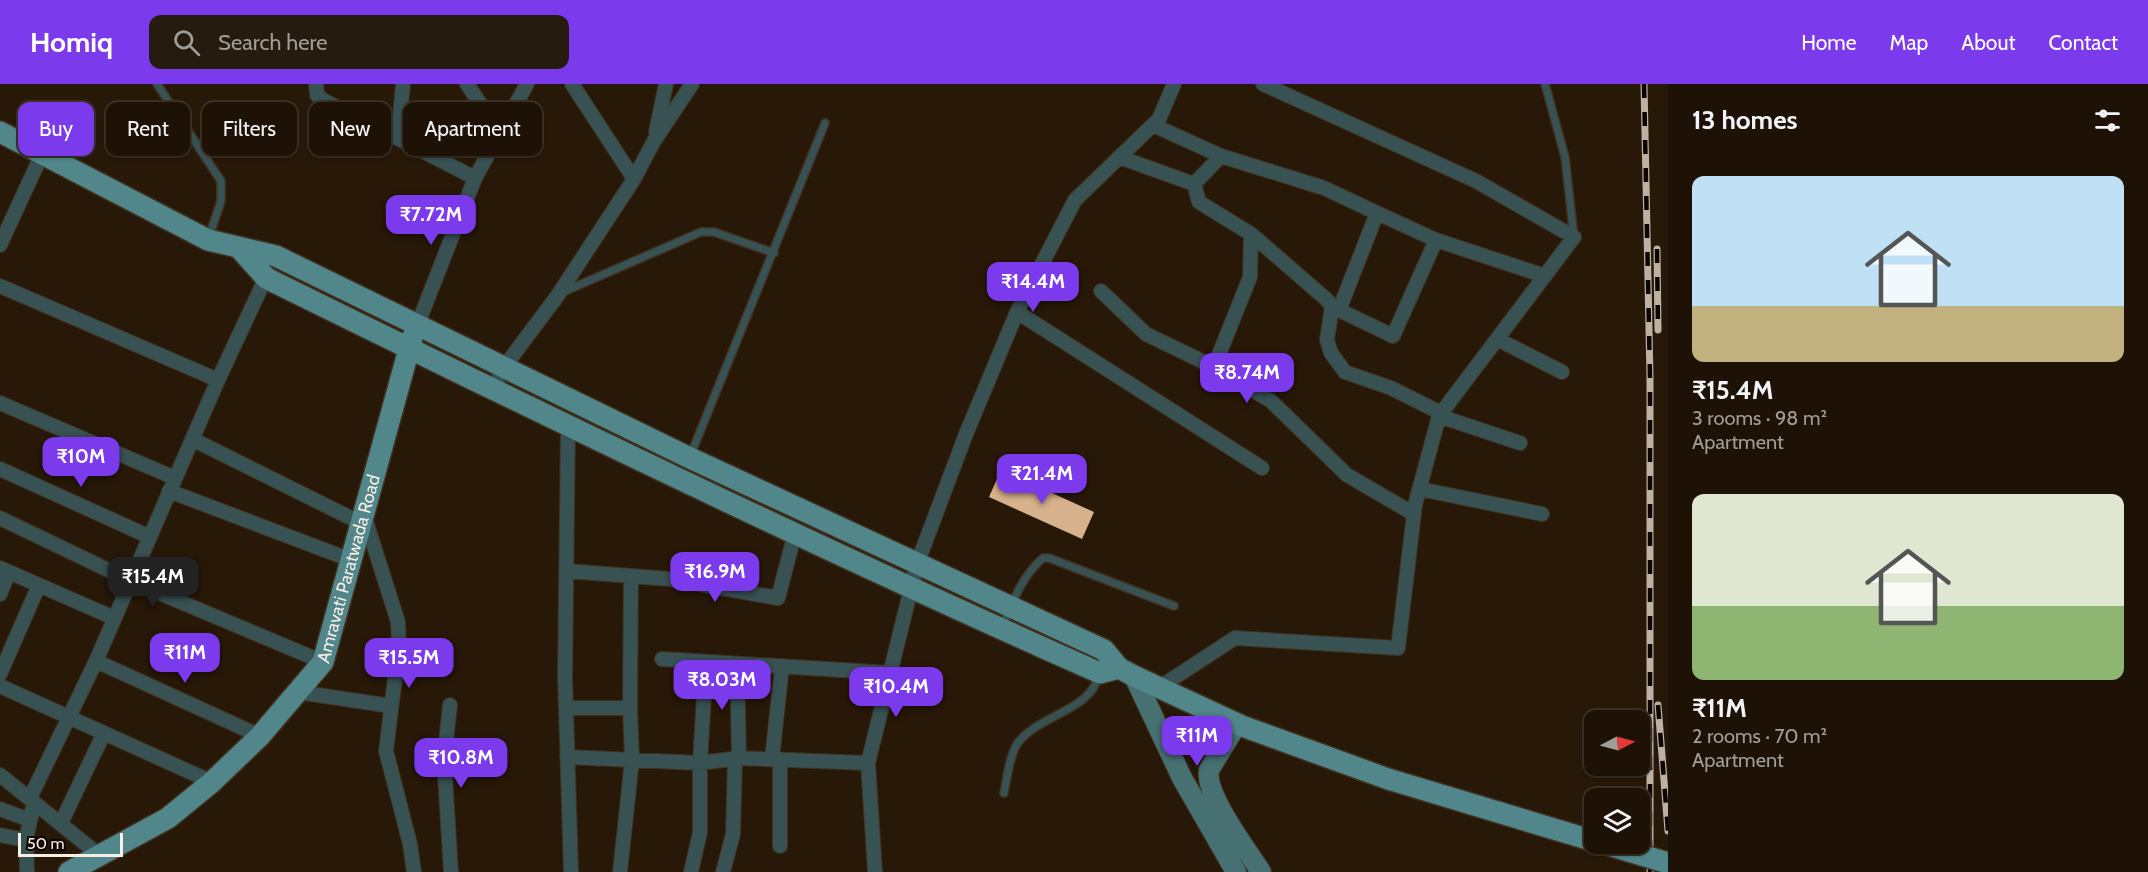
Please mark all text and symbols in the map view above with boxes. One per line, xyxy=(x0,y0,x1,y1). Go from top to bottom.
search box xyxy=(149,15,569,69)
text: Homiq xyxy=(30,25,113,59)
icon: search xyxy=(170,26,203,59)
text: Search here xyxy=(218,29,327,56)
text: Home xyxy=(1801,30,1857,55)
text: Map xyxy=(1890,30,1928,55)
text: About xyxy=(1961,30,2015,55)
text: Contact xyxy=(2048,30,2118,55)
chip: Buy xyxy=(18,102,94,156)
chip: Rent xyxy=(106,102,190,156)
chip: Filters xyxy=(202,102,297,156)
chip: New xyxy=(309,102,391,156)
chip: Apartment xyxy=(403,102,542,156)
text: 13 homes xyxy=(1692,104,1798,136)
icon: filters xyxy=(2091,104,2124,137)
pin: ₹7.72M xyxy=(382,195,480,246)
text: ₹7.72M xyxy=(400,202,462,226)
icon: home xyxy=(1854,215,1962,323)
pin: ₹14.4M xyxy=(984,262,1082,313)
text: ₹14.4M xyxy=(1001,269,1065,293)
pin: ₹8.74M xyxy=(1198,353,1296,404)
text: ₹8.74M xyxy=(1214,360,1280,384)
text: ₹15.4M xyxy=(1692,374,1773,406)
text: 3 rooms · 98 m² xyxy=(1692,406,1827,430)
text: Apartment xyxy=(1692,430,1784,454)
pin: ₹10M xyxy=(45,437,117,488)
text: ₹10M xyxy=(56,444,106,468)
pin: ₹21.4M xyxy=(993,454,1091,505)
text: ₹21.4M xyxy=(1011,461,1073,485)
street label: Amravati Paratwada Road xyxy=(312,472,385,665)
icon: home xyxy=(1854,533,1962,641)
pin: ₹16.9M xyxy=(666,552,764,603)
pin: ₹15.4M xyxy=(104,557,202,608)
text: ₹16.9M xyxy=(684,559,746,583)
text: ₹15.4M xyxy=(122,564,184,588)
pin: ₹11M xyxy=(149,633,221,684)
pin: ₹15.5M xyxy=(360,638,458,689)
text: ₹11M xyxy=(164,640,206,664)
text: ₹15.5M xyxy=(379,645,439,669)
pin: ₹8.03M xyxy=(673,660,771,711)
text: ₹8.03M xyxy=(688,667,756,691)
pin: ₹10.4M xyxy=(847,667,945,718)
text: ₹10.4M xyxy=(863,674,929,698)
text: ₹11M xyxy=(1692,692,1747,724)
north arrow xyxy=(1584,710,1650,776)
map controls xyxy=(1584,710,1650,854)
pin: ₹11M xyxy=(1161,716,1233,767)
text: ₹11M xyxy=(1176,723,1218,747)
text: 2 rooms · 70 m² xyxy=(1692,724,1827,748)
pin: ₹10.8M xyxy=(412,738,510,789)
text: ₹10.8M xyxy=(428,745,494,769)
text: Apartment xyxy=(1692,748,1784,772)
button: layers xyxy=(1584,788,1650,854)
scale bar xyxy=(18,830,123,858)
text: 50 m xyxy=(27,834,64,853)

